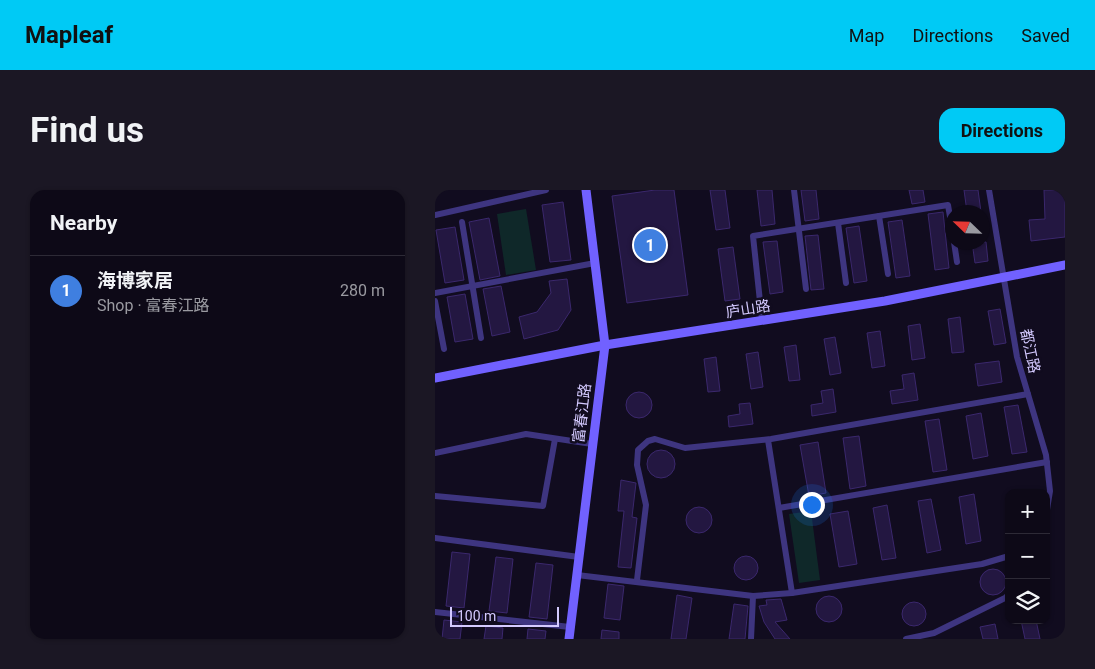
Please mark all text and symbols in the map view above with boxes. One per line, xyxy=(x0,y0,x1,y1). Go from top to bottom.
text: Mapleaf xyxy=(25,21,113,49)
text: Map xyxy=(849,25,884,46)
text: Directions xyxy=(912,25,993,46)
text: Saved xyxy=(1021,25,1070,46)
button: Directions xyxy=(939,108,1065,153)
text: Find us xyxy=(30,110,144,151)
north arrow xyxy=(945,205,990,250)
text: Nearby xyxy=(50,211,117,235)
pin: 1 xyxy=(634,226,666,264)
text: 海博家居 xyxy=(97,269,173,292)
text: 1 xyxy=(61,281,71,300)
text: 280 m xyxy=(340,281,385,300)
text: Shop · 富春江路 xyxy=(97,296,210,315)
street label: 庐山路 xyxy=(724,297,772,321)
street label: 都江路 xyxy=(1017,327,1043,375)
street label: 富春江路 xyxy=(569,382,595,444)
map controls xyxy=(1005,489,1050,624)
button: + xyxy=(1005,489,1050,534)
your location xyxy=(799,492,825,518)
button: − xyxy=(1005,534,1050,579)
button: layers xyxy=(1005,579,1050,624)
scale bar xyxy=(450,604,559,627)
text: 100 m xyxy=(457,608,496,624)

